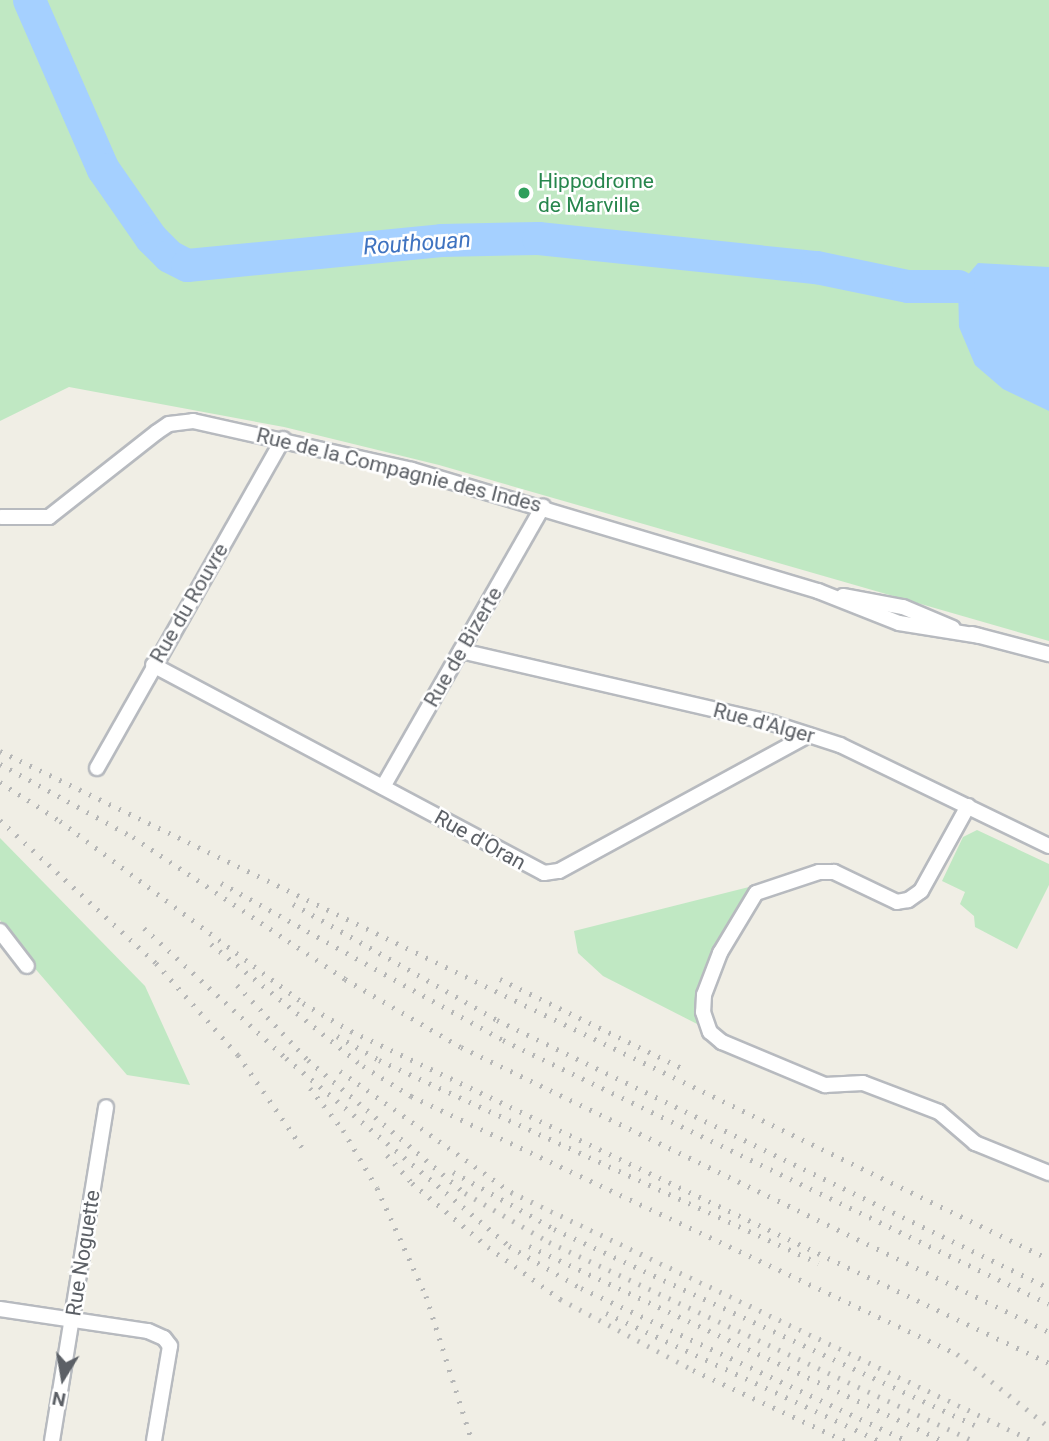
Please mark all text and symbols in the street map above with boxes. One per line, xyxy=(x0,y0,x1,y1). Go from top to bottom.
place label: Hippodrome de Marville xyxy=(538,168,654,218)
marker: Hippodrome de Marville xyxy=(516,185,532,201)
water label: Routhouan xyxy=(362,226,472,262)
street label: Rue de la Compagnie des Indes xyxy=(254,422,544,518)
street label: Rue du Rouvre xyxy=(145,539,233,667)
street label: Rue de Bizerte xyxy=(419,583,507,711)
street label: Rue d'Alger xyxy=(711,697,817,749)
street label: Rue d'Oran xyxy=(430,805,530,875)
street label: Rue Noguette xyxy=(61,1188,105,1318)
north arrow xyxy=(28,1343,98,1413)
text: N xyxy=(50,1387,68,1412)

